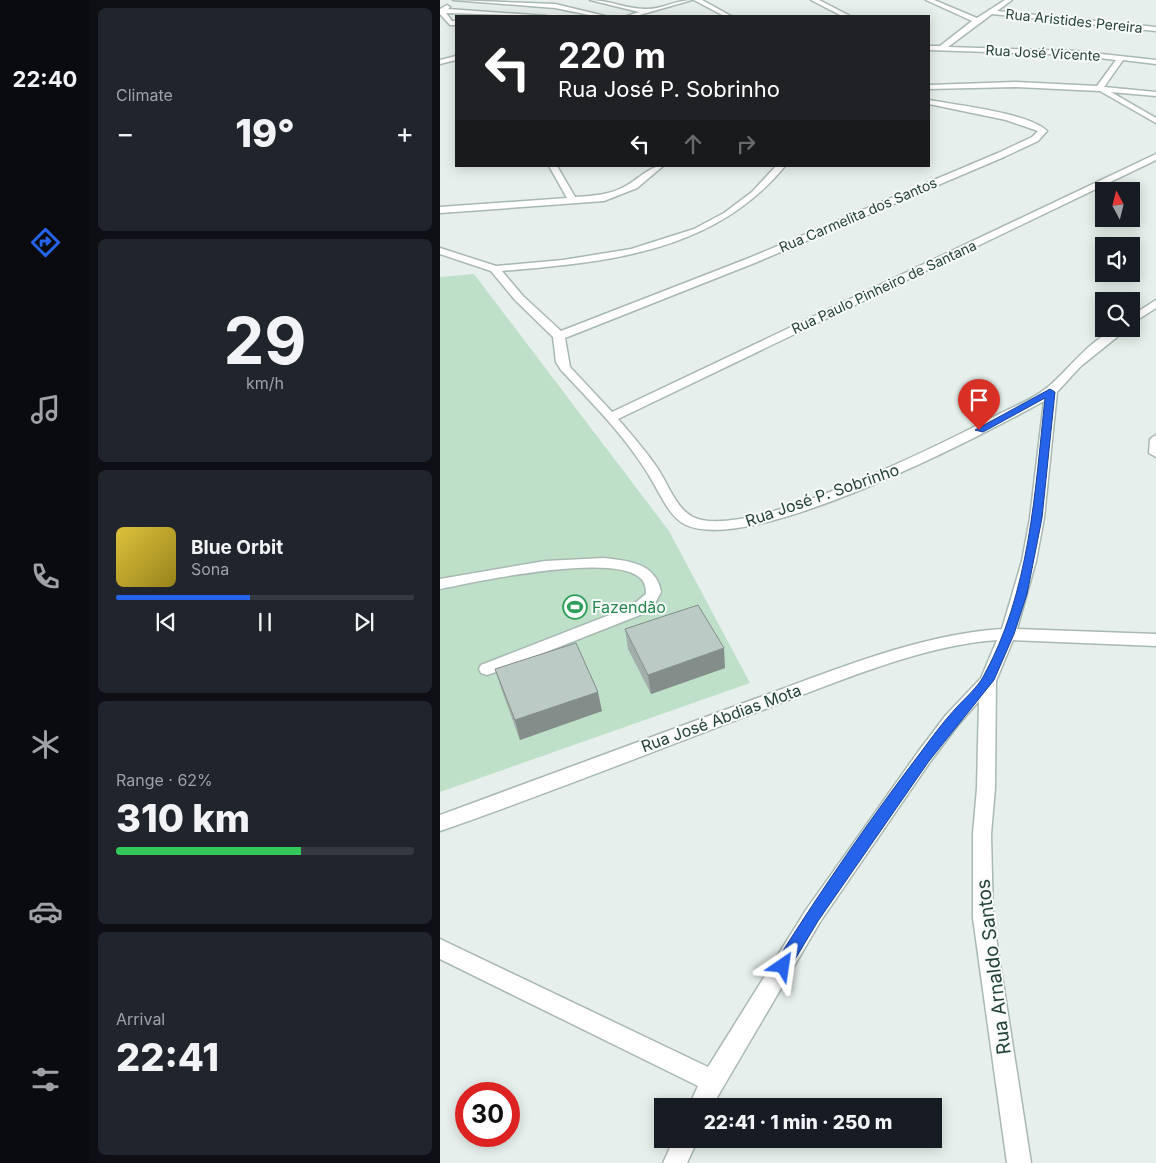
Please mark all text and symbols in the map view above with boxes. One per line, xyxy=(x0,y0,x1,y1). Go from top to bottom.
street label: Rua Aristides Pereira xyxy=(1005,5,1143,36)
text: 220 m xyxy=(558,34,666,76)
icon: left xyxy=(475,35,540,100)
street label: Rua José Vicente xyxy=(985,41,1101,64)
text: 22:40 xyxy=(13,66,77,92)
text: Rua José P. Sobrinho xyxy=(558,76,780,102)
text: Climate xyxy=(116,85,173,105)
text: 19° xyxy=(235,110,295,156)
text: − xyxy=(116,116,135,150)
text: + xyxy=(395,116,414,150)
icon: left xyxy=(626,130,654,158)
icon: ahead xyxy=(679,130,707,158)
icon: right xyxy=(732,130,760,158)
street label: Rua Carmelita dos Santos xyxy=(776,174,939,256)
north arrow xyxy=(1095,182,1140,228)
map controls xyxy=(1095,182,1140,337)
icon: directions xyxy=(28,225,63,260)
street label: Rua Paulo Pinheiro de Santana xyxy=(789,236,979,337)
button: sound xyxy=(1095,237,1140,282)
button: search xyxy=(1095,292,1140,337)
text: 29 xyxy=(223,301,307,380)
text: km/h xyxy=(246,373,284,393)
pin xyxy=(958,379,1000,430)
icon: arrive xyxy=(965,386,993,414)
icon: music xyxy=(28,392,63,427)
street label: Rua José P. Sobrinho xyxy=(742,459,902,531)
text: Blue Orbit xyxy=(191,536,283,559)
icon: phone xyxy=(28,559,63,594)
text: Sona xyxy=(191,559,229,579)
sports icon: Fazendão xyxy=(562,594,588,620)
place label: Fazendão xyxy=(592,597,666,617)
icon: previous xyxy=(152,608,180,636)
icon: pause xyxy=(251,608,279,636)
icon: next xyxy=(350,608,378,636)
street label: Rua José Abdias Mota xyxy=(638,680,804,756)
icon: climate xyxy=(28,727,63,762)
text: Range · 62% xyxy=(116,770,213,790)
text: 310 km xyxy=(116,795,250,841)
street label: Rua Arnaldo Santos xyxy=(971,878,1016,1056)
icon: car xyxy=(28,894,63,929)
position arrow xyxy=(756,939,808,991)
text: Arrival xyxy=(116,1009,165,1029)
text: 22:41 xyxy=(116,1034,219,1080)
icon: filters xyxy=(28,1062,63,1097)
speed limit sign: 30 xyxy=(455,1082,520,1147)
text: 22:41 · 1 min · 250 m xyxy=(704,1111,892,1134)

